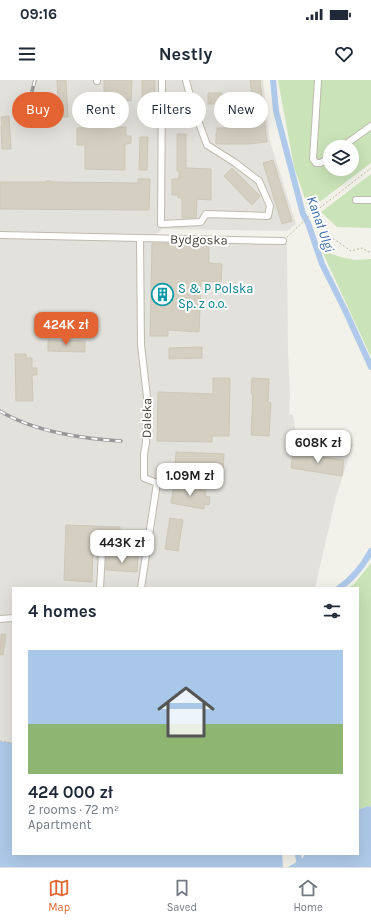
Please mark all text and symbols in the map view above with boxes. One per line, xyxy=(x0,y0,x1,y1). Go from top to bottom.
text: 09:16 xyxy=(20,5,57,23)
icon: menu xyxy=(16,43,38,65)
text: Nestly xyxy=(159,43,212,65)
icon: heart xyxy=(333,43,355,65)
chip: Buy xyxy=(12,92,64,128)
chip: Rent xyxy=(72,92,129,128)
chip: Filters xyxy=(137,92,206,128)
chip: New xyxy=(214,92,268,128)
map controls xyxy=(323,140,359,176)
button: layers xyxy=(323,140,359,176)
water label: Kanał Ulgi xyxy=(303,194,338,255)
street label: Bydgoska xyxy=(170,231,228,248)
place label: S & P Polska Sp. z o.o. xyxy=(178,281,253,311)
building icon: S & P Polska Sp. z o.o. xyxy=(149,282,175,308)
pin: 424K zł xyxy=(29,312,103,346)
text: 424K zł xyxy=(43,317,89,332)
street label: Daleka xyxy=(139,398,154,438)
pin: 608K zł xyxy=(281,430,355,464)
text: 608K zł xyxy=(295,435,341,450)
pin: 1.09M zł xyxy=(149,463,231,497)
text: 1.09M zł xyxy=(166,468,214,483)
pin: 443K zł xyxy=(85,530,159,564)
text: 443K zł xyxy=(99,535,145,550)
icon: filters xyxy=(321,600,343,622)
text: 4 homes xyxy=(28,601,97,621)
icon: home xyxy=(150,676,222,748)
text: 424 000 zł xyxy=(28,782,113,802)
text: 2 rooms · 72 m² xyxy=(28,802,119,817)
text: Apartment xyxy=(28,817,91,832)
tab: Map xyxy=(48,877,70,914)
tab: Saved xyxy=(167,877,197,914)
tab: Home xyxy=(293,877,323,914)

